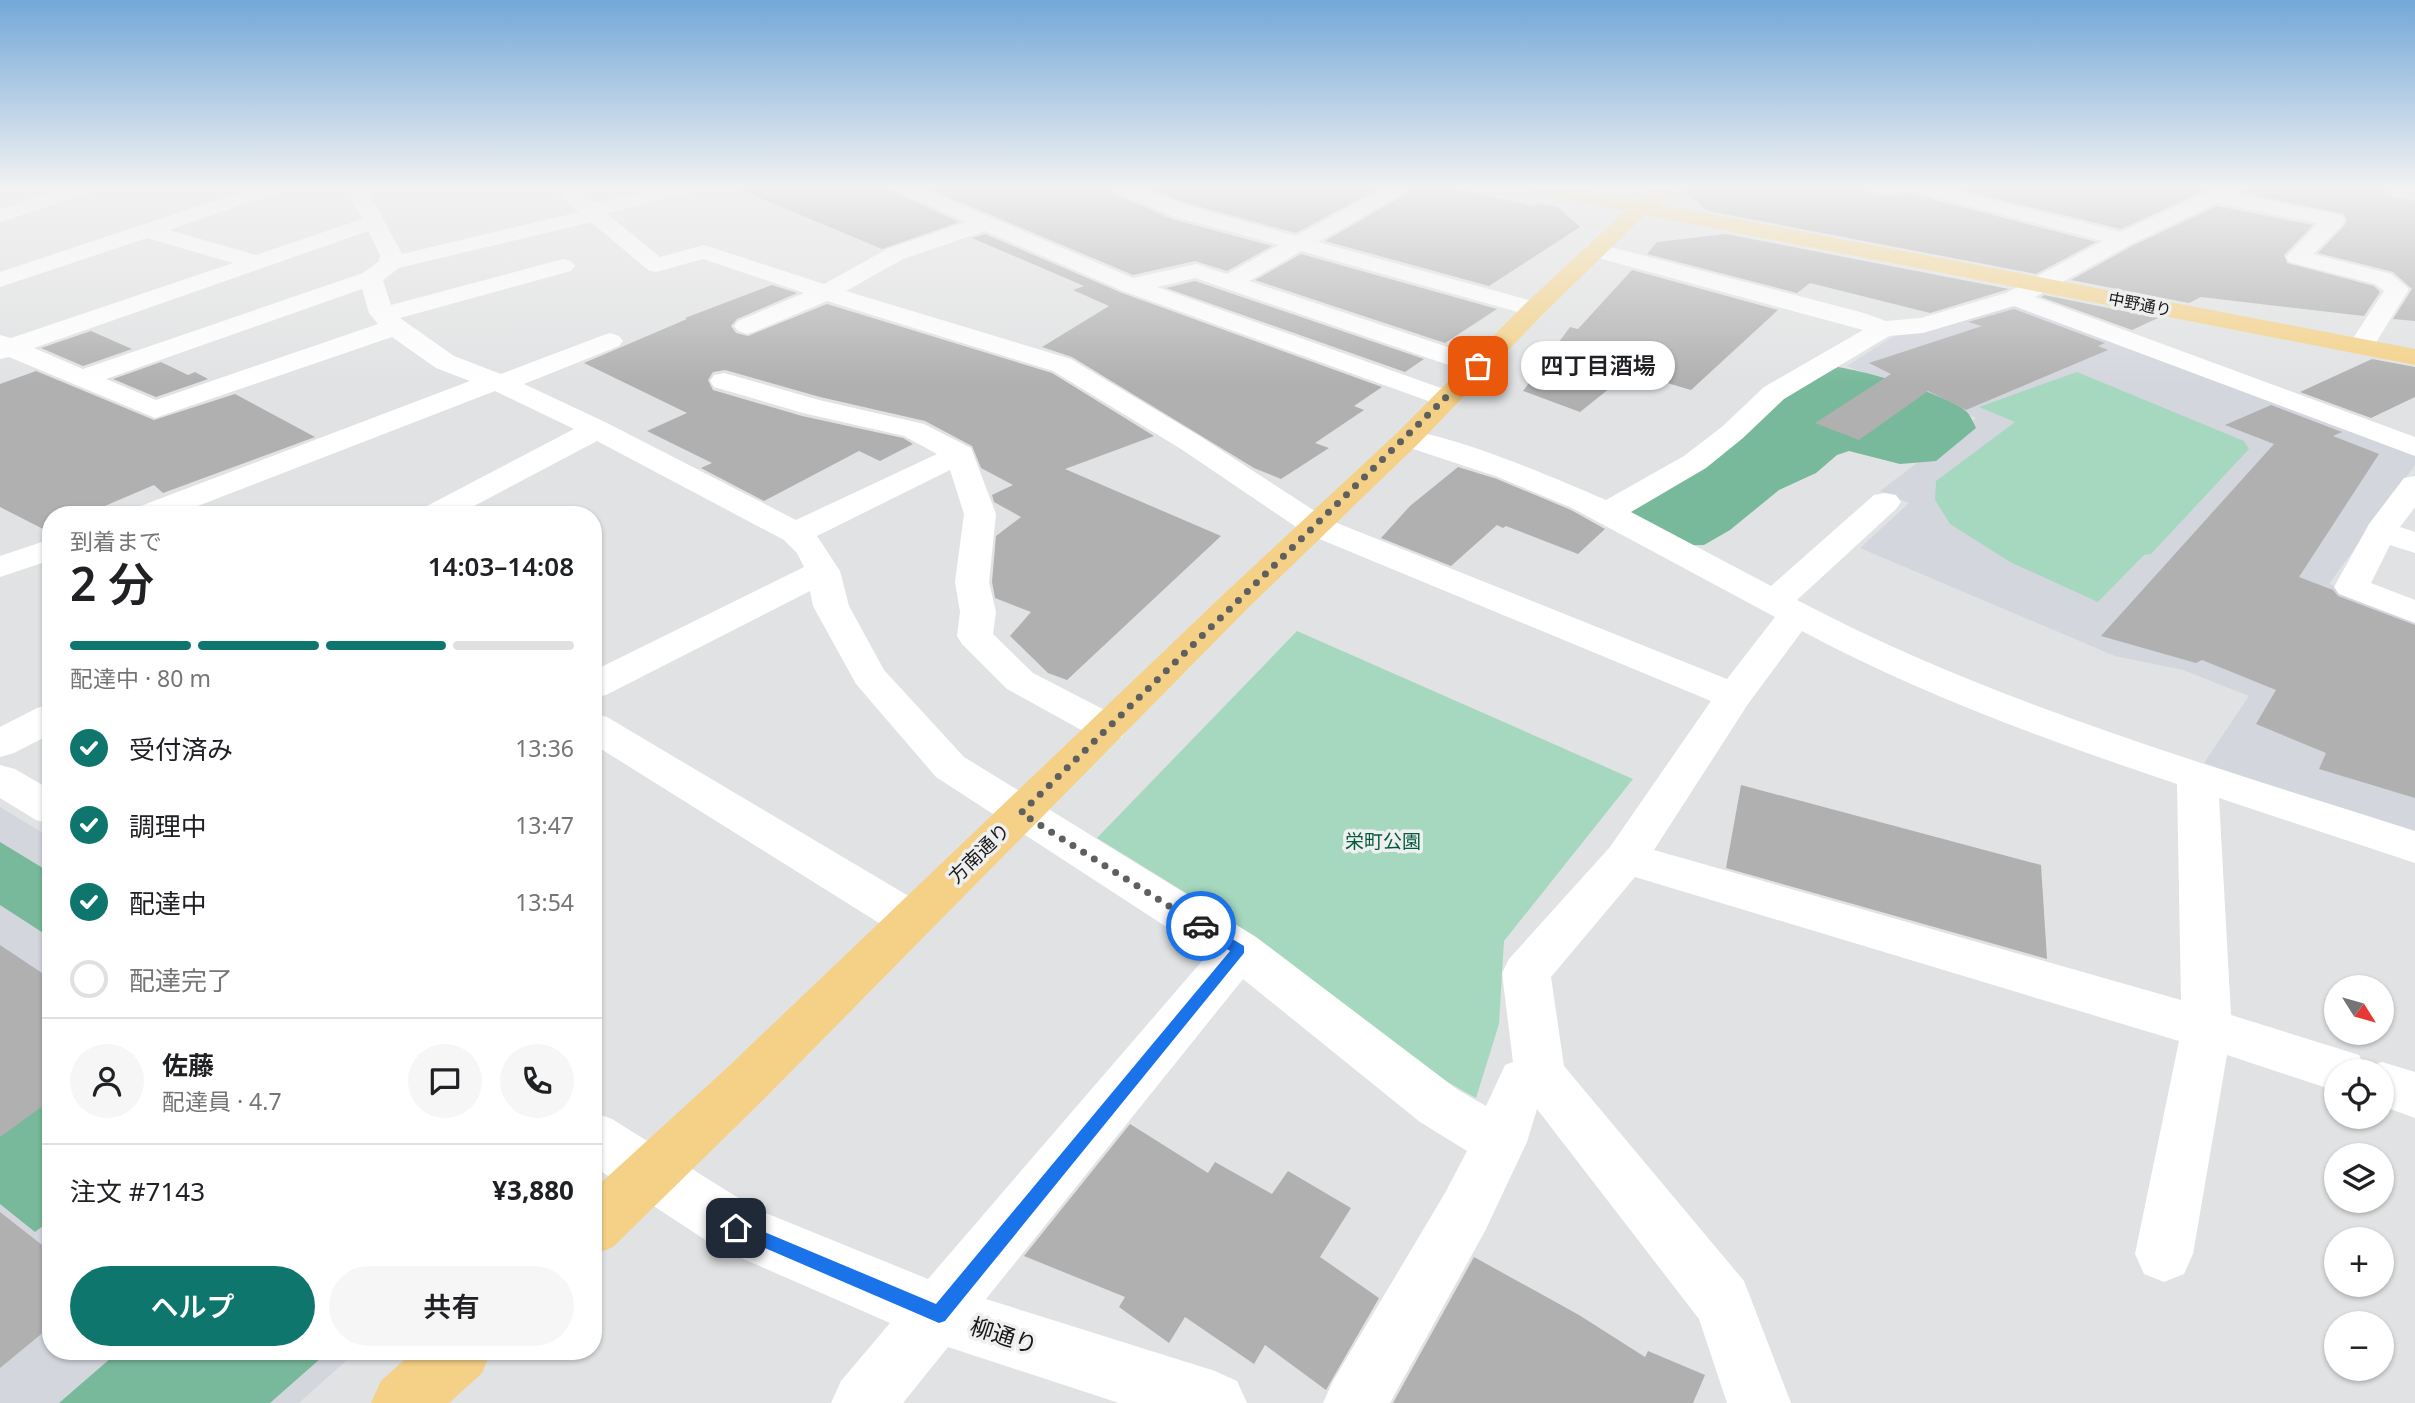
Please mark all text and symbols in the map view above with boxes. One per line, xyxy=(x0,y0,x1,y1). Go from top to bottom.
street label: 中野通り xyxy=(2106,287,2174,321)
pin xyxy=(1448,336,1508,396)
callout: 四丁目酒場 xyxy=(1520,342,1674,390)
icon: bag xyxy=(1459,347,1497,385)
text: 四丁目酒場 xyxy=(1541,349,1656,381)
text: 到着まで xyxy=(70,525,162,557)
text: 14:03–14:08 xyxy=(428,548,574,584)
text: 2 分 xyxy=(70,552,154,614)
text: 配達中 · 80 m xyxy=(70,662,211,694)
icon: check xyxy=(70,729,108,767)
text: 受付済み xyxy=(129,731,233,767)
text: 13:36 xyxy=(515,732,574,764)
icon: check xyxy=(70,806,108,844)
text: 調理中 xyxy=(129,808,207,844)
text: 13:47 xyxy=(515,809,574,841)
street label: 方南通り xyxy=(943,817,1015,889)
park label: 栄町公園 xyxy=(1345,828,1421,854)
icon: check xyxy=(70,883,108,921)
text: 配達中 xyxy=(129,885,207,921)
text: 13:54 xyxy=(515,886,574,918)
courier xyxy=(1166,891,1236,961)
icon: car xyxy=(1182,907,1220,945)
text: 配達完了 xyxy=(129,962,233,998)
north arrow xyxy=(2324,975,2394,1045)
map controls xyxy=(2324,975,2394,1381)
button: person xyxy=(70,1044,144,1118)
button: chat xyxy=(408,1044,482,1118)
button: phone xyxy=(500,1044,574,1118)
text: 佐藤 xyxy=(162,1047,214,1083)
button: locate xyxy=(2324,1059,2394,1129)
text: 配達員 · 4.7 xyxy=(162,1085,282,1117)
button: layers xyxy=(2324,1143,2394,1213)
text: ¥3,880 xyxy=(492,1172,574,1208)
text: 注文 #7143 xyxy=(70,1173,205,1209)
pin xyxy=(706,1198,766,1258)
icon: home xyxy=(717,1209,755,1247)
button: + xyxy=(2324,1227,2394,1297)
button: ヘルプ xyxy=(70,1266,315,1346)
button: 共有 xyxy=(329,1266,574,1346)
street label: 柳通り xyxy=(966,1309,1042,1361)
button: − xyxy=(2324,1311,2394,1381)

